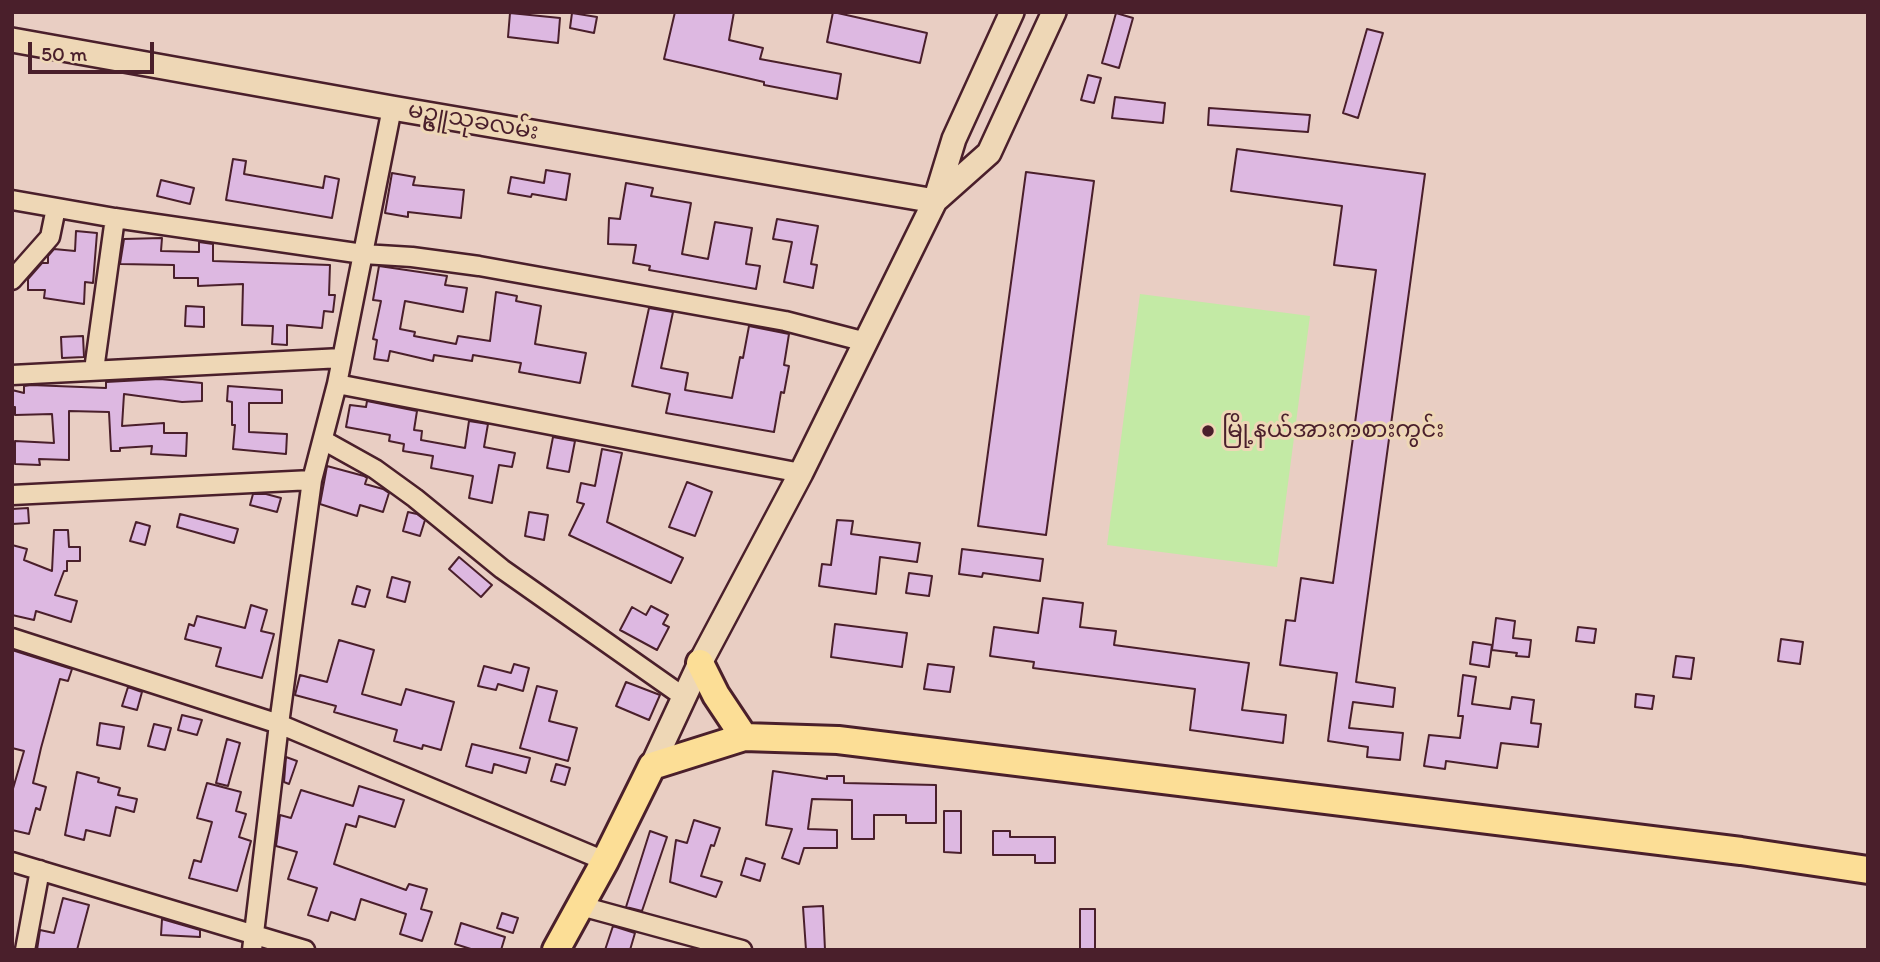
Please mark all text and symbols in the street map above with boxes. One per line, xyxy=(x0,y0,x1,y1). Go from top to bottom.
scale bar xyxy=(32,28,158,72)
text: 50 m xyxy=(41,41,87,66)
street label: မဥ္ဇူသုခလမ်း xyxy=(405,97,541,147)
place label: မြို့နယ်အားကစားကွင်း xyxy=(1222,417,1444,445)
marker: မြို့နယ်အားကစားကွင်း xyxy=(1200,423,1216,439)

